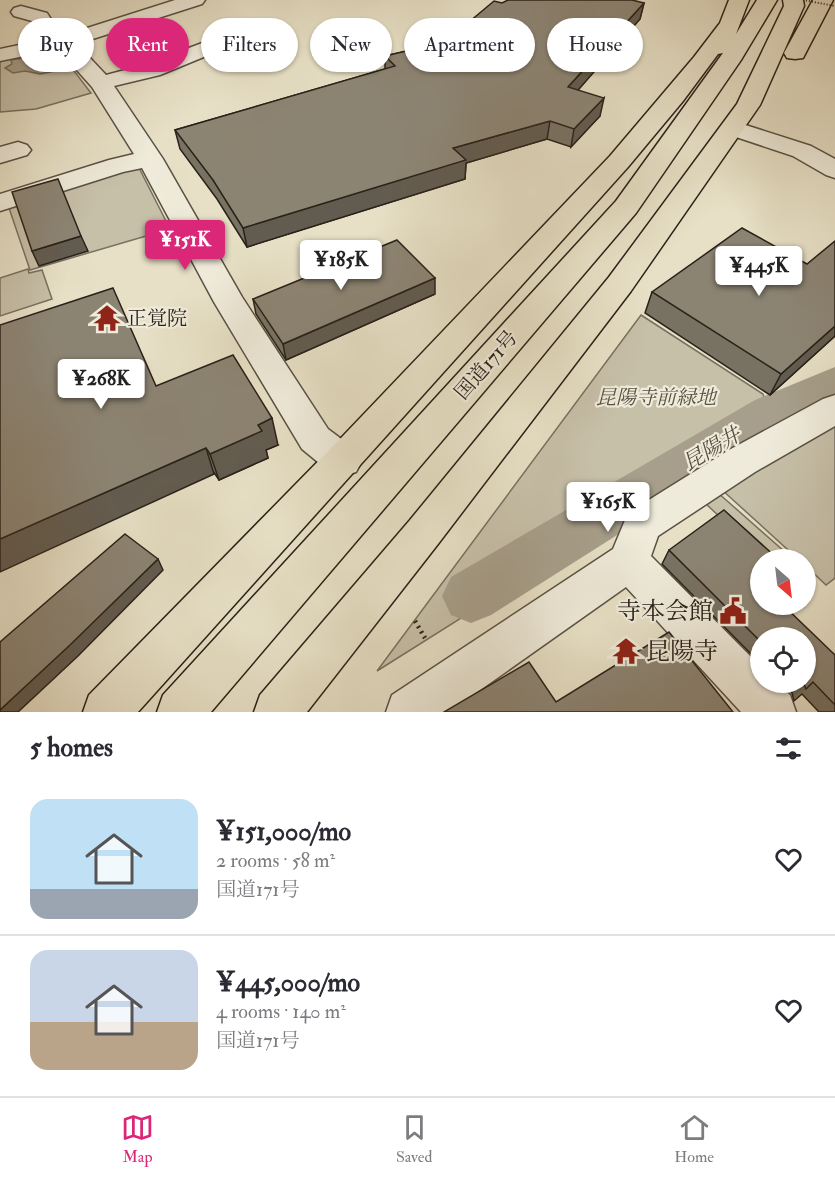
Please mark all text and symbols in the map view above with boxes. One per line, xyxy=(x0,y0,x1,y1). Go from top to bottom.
chip: Buy xyxy=(18,18,94,72)
chip: Rent xyxy=(106,18,189,72)
chip: Filters xyxy=(201,18,298,72)
chip: New xyxy=(310,18,392,72)
chip: Apartment xyxy=(404,18,535,72)
chip: House xyxy=(547,18,643,72)
pin: ¥151K xyxy=(143,220,227,271)
text: ¥151K xyxy=(159,227,211,252)
pin: ¥185K xyxy=(299,240,383,291)
pin: ¥445K xyxy=(717,246,801,297)
text: ¥185K xyxy=(314,247,368,272)
text: ¥445K xyxy=(729,253,789,278)
temple icon: 正覚院 xyxy=(92,303,122,333)
place label: 正覚院 xyxy=(127,306,187,331)
street label: 国道171号 xyxy=(449,325,523,405)
pin: ¥268K xyxy=(59,359,143,410)
text: ¥268K xyxy=(72,366,130,391)
park label: 昆陽寺前緑地 xyxy=(596,385,718,410)
water label: 昆陽井 xyxy=(678,420,748,477)
pin: ¥165K xyxy=(566,482,650,533)
text: ¥165K xyxy=(581,489,635,514)
north arrow xyxy=(750,549,816,615)
map controls xyxy=(750,549,816,693)
place label: 寺本会館 xyxy=(617,596,713,627)
public building icon: 寺本会館 xyxy=(718,596,748,626)
button: locate xyxy=(750,627,816,693)
temple icon: 昆陽寺 xyxy=(611,636,641,666)
place label: 昆陽寺 xyxy=(646,636,718,667)
text: 5 homes xyxy=(30,732,113,764)
icon: filters xyxy=(772,732,805,765)
text: ¥151,000/mo xyxy=(216,816,351,848)
icon: home xyxy=(78,823,150,895)
icon: heart xyxy=(772,843,805,876)
text: 2 rooms · 58 m² xyxy=(216,848,335,873)
text: 国道171号 xyxy=(216,877,299,902)
text: ¥445,000/mo xyxy=(216,967,360,999)
icon: home xyxy=(78,974,150,1046)
icon: heart xyxy=(772,994,805,1027)
text: 4 rooms · 140 m² xyxy=(216,999,346,1024)
text: 国道171号 xyxy=(216,1028,299,1053)
tab: Map xyxy=(121,1111,154,1167)
tab: Saved xyxy=(396,1111,432,1167)
tab: Home xyxy=(674,1111,714,1167)

